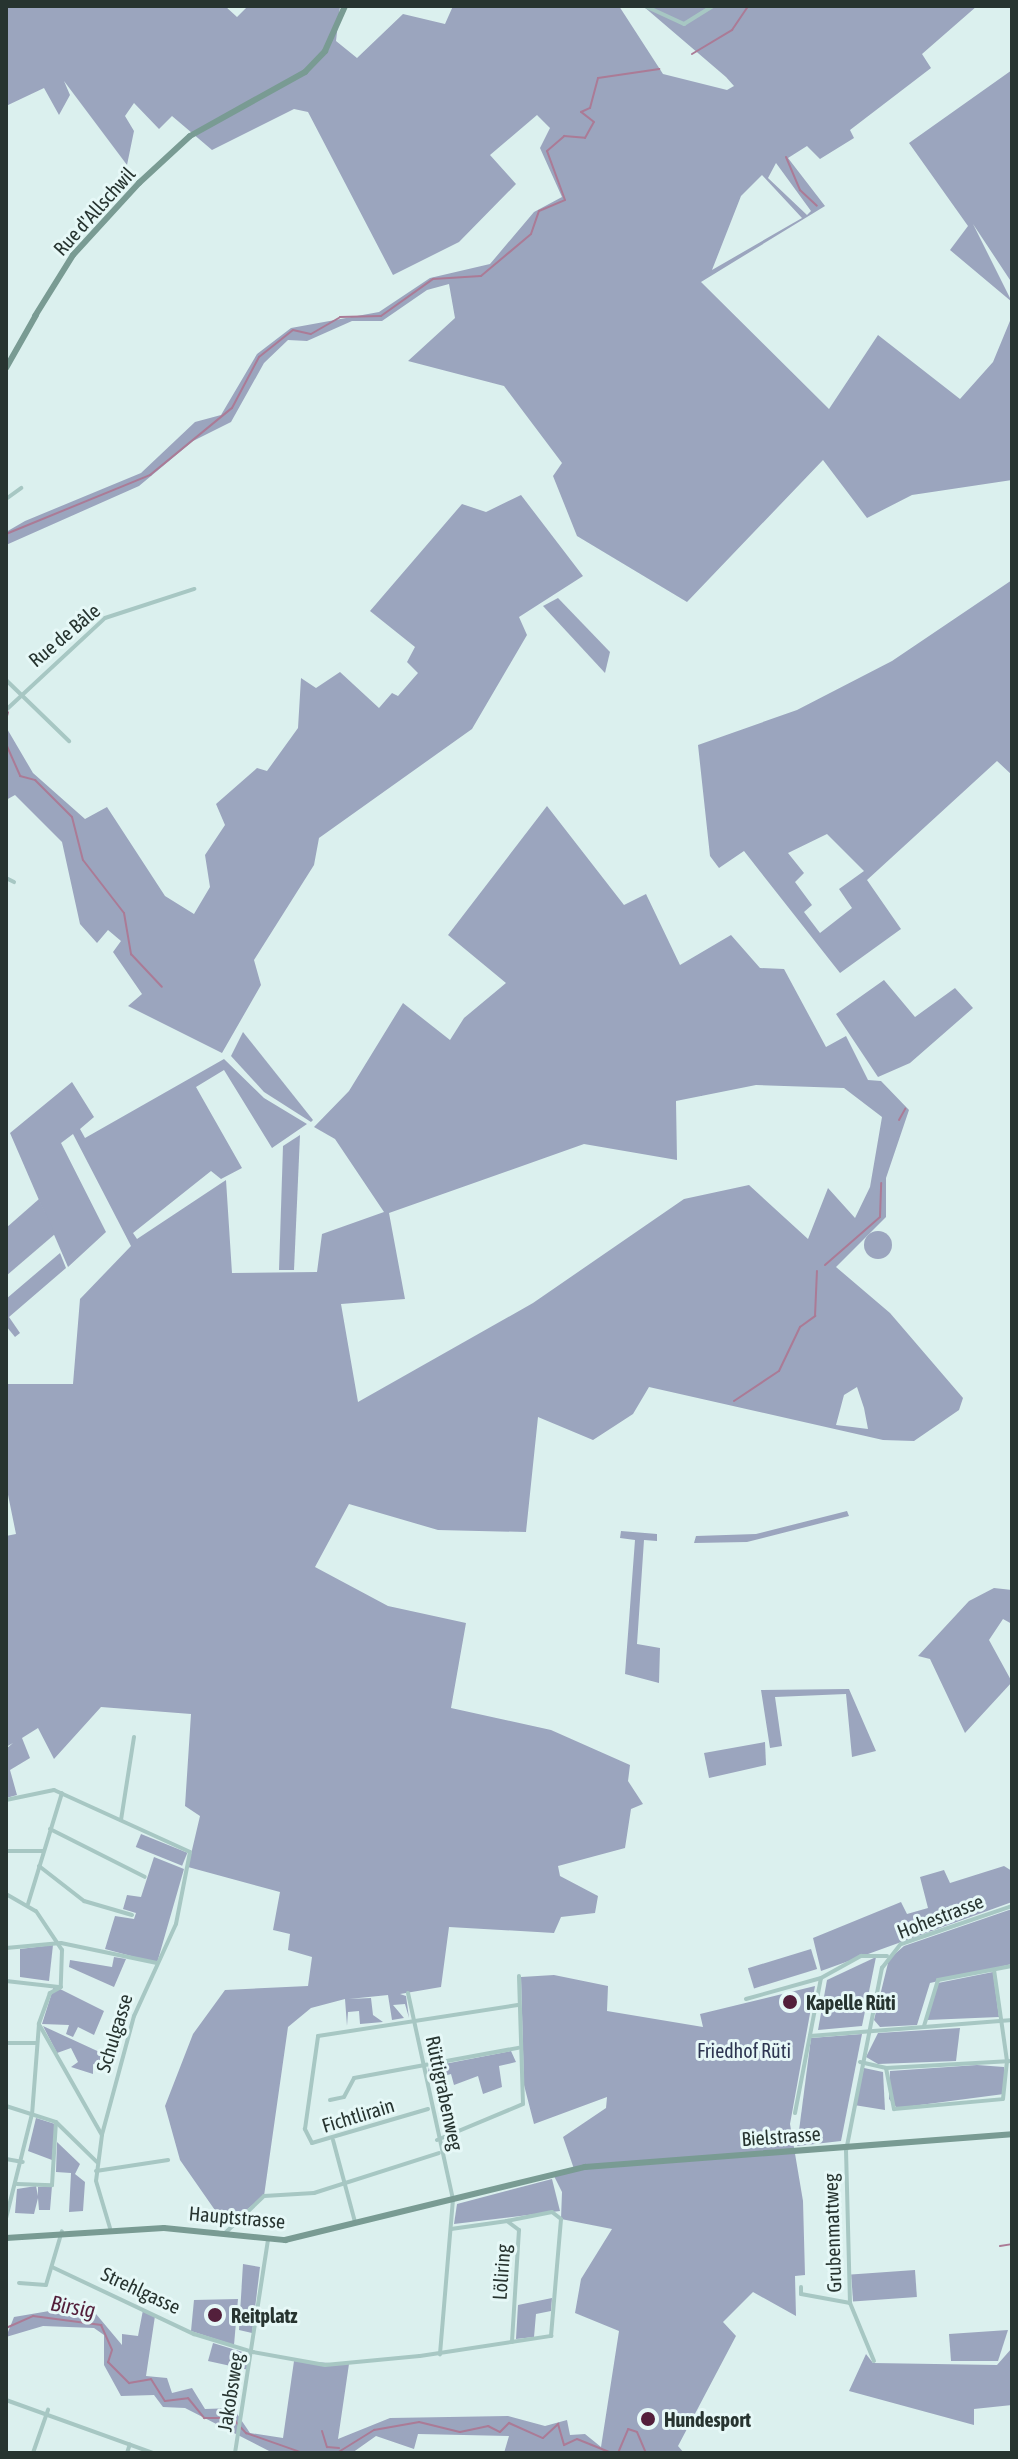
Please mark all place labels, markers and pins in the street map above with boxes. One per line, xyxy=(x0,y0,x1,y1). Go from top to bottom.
place label: Kapelle Rüti xyxy=(806,1990,895,2014)
marker: Kapelle Rüti xyxy=(781,1993,799,2011)
place label: Reitplatz xyxy=(231,2303,297,2327)
marker: Reitplatz xyxy=(206,2306,224,2324)
place label: Hundesport xyxy=(664,2407,751,2431)
marker: Hundesport xyxy=(639,2410,657,2428)

